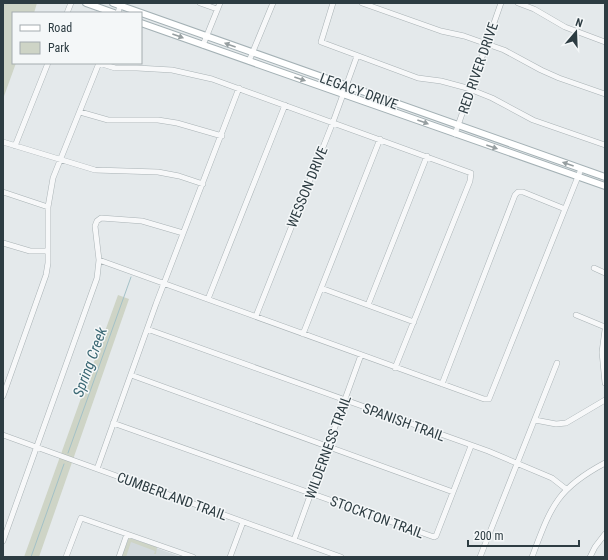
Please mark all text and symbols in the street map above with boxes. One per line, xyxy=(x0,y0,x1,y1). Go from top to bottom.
legend xyxy=(12,12,142,64)
north arrow xyxy=(556,12,596,52)
text: N xyxy=(574,16,585,30)
street label: RED RIVER DRIVE xyxy=(455,20,501,116)
text: Road xyxy=(48,21,72,35)
one-way arrow xyxy=(172,33,184,39)
text: Park xyxy=(48,41,70,55)
one-way arrow xyxy=(224,41,236,47)
street label: LEGACY DRIVE xyxy=(318,69,400,113)
one-way arrow xyxy=(295,76,307,82)
one-way arrow xyxy=(417,120,429,126)
street label: WESSON DRIVE xyxy=(283,144,331,230)
one-way arrow xyxy=(486,144,498,150)
one-way arrow xyxy=(562,161,574,167)
water label: Spring Creek xyxy=(69,324,111,399)
street label: WILDERNESS TRAIL xyxy=(302,393,354,501)
street label: SPANISH TRAIL xyxy=(361,400,448,444)
street label: CUMBERLAND TRAIL xyxy=(115,469,229,523)
street label: STOCKTON TRAIL xyxy=(328,493,426,541)
scale bar xyxy=(468,522,579,548)
text: 200 m xyxy=(474,529,504,543)

